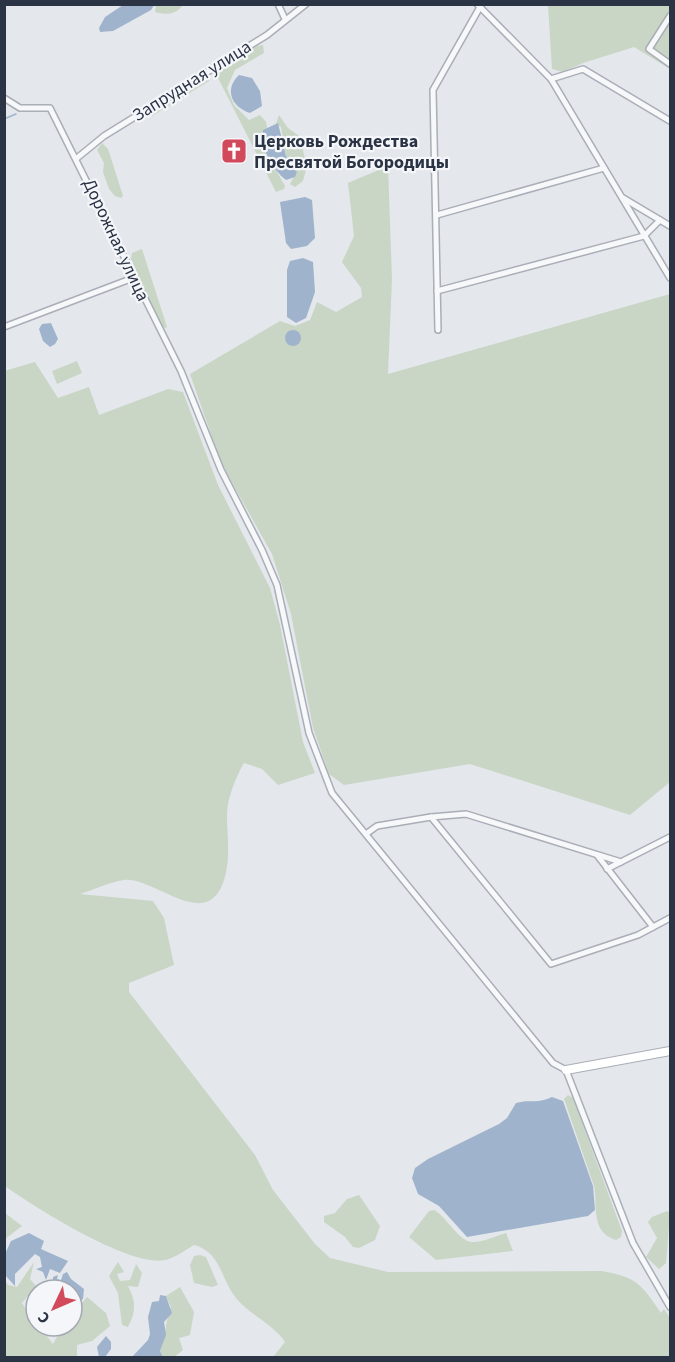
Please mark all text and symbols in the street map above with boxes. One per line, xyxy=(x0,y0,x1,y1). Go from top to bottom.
street label: Запрудная улица xyxy=(128,34,256,128)
place label: Церковь Рождества Пресвятой Богородицы xyxy=(254,129,449,175)
church icon: Церковь Рождества Пресвятой Богородицы xyxy=(219,136,249,166)
street label: Дорожная улица xyxy=(77,175,155,305)
north arrow xyxy=(24,1278,84,1338)
text: С xyxy=(33,1307,55,1329)

